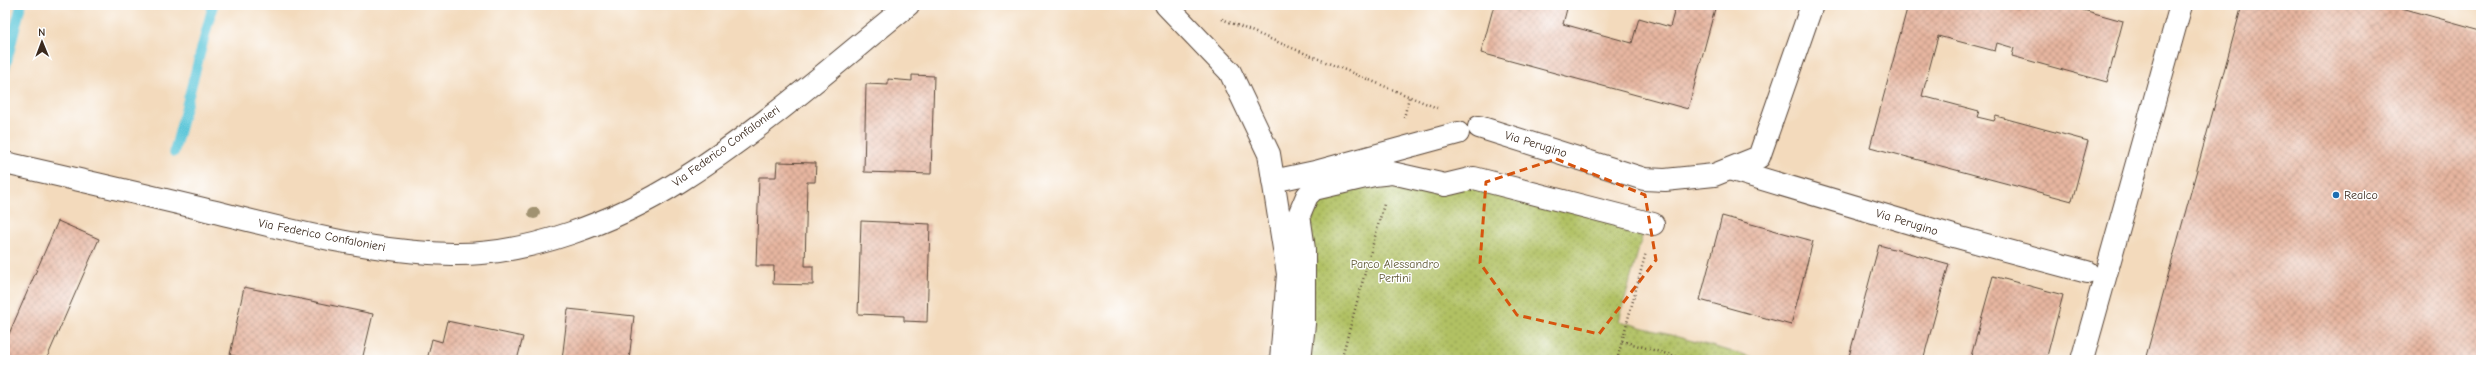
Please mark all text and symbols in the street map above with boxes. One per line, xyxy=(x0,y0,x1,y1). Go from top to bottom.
north arrow xyxy=(22,22,62,62)
text: N xyxy=(38,26,46,39)
street label: Via Federico Confalonieri xyxy=(670,102,782,190)
street label: Via Perugino xyxy=(1503,128,1569,160)
place label: Realco xyxy=(2344,188,2378,202)
marker: Realco xyxy=(2331,190,2341,200)
street label: Via Perugino xyxy=(1874,206,1940,238)
street label: Via Federico Confalonieri xyxy=(257,216,387,254)
park label: Parco Alessandro Pertini xyxy=(1351,257,1439,285)

